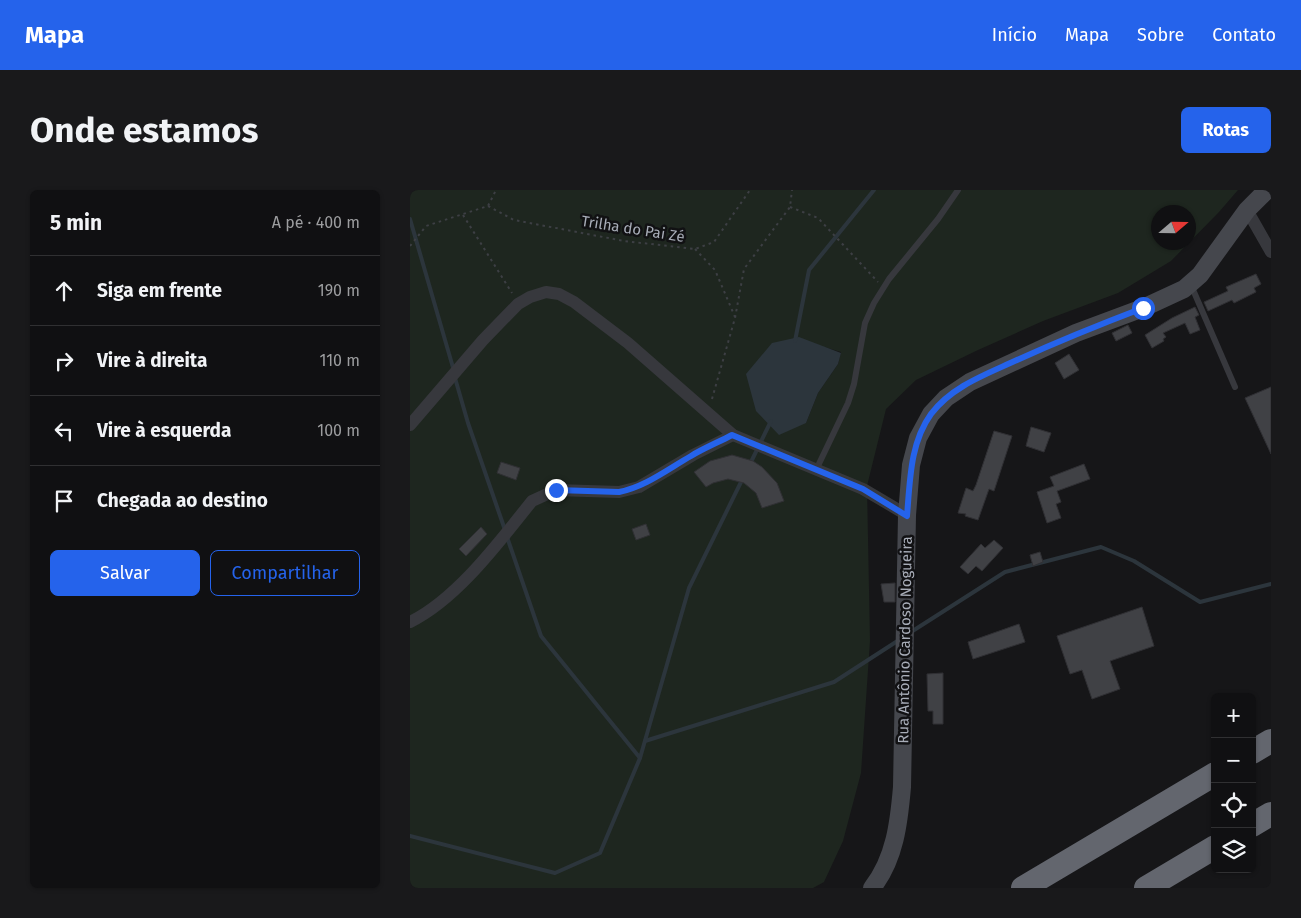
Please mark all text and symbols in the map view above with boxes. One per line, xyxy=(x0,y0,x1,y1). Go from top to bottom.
text: Mapa xyxy=(25,21,84,49)
text: Início xyxy=(992,24,1037,46)
text: Mapa xyxy=(1065,24,1109,46)
text: Sobre xyxy=(1137,24,1184,46)
text: Contato xyxy=(1212,24,1276,46)
button: Rotas xyxy=(1181,107,1271,153)
text: Onde estamos xyxy=(30,109,258,151)
north arrow xyxy=(1151,205,1196,250)
text: 5 min xyxy=(50,210,102,236)
street label: Trilha do Pai Zé xyxy=(580,212,686,246)
text: A pé · 400 m xyxy=(272,213,360,232)
icon: ahead xyxy=(50,277,78,305)
text: Siga em frente xyxy=(97,279,222,302)
text: 190 m xyxy=(318,281,360,300)
route start xyxy=(1132,297,1155,320)
icon: right xyxy=(50,347,78,375)
text: Vire à direita xyxy=(97,349,207,372)
text: 110 m xyxy=(319,351,360,370)
icon: left xyxy=(50,417,78,445)
text: Vire à esquerda xyxy=(97,419,231,442)
text: 100 m xyxy=(317,421,360,440)
route end xyxy=(545,479,568,502)
icon: arrive xyxy=(50,487,78,515)
text: Chegada ao destino xyxy=(97,489,268,512)
street label: Rua Antônio Cardoso Nogueira xyxy=(894,536,916,744)
button: Salvar xyxy=(50,550,200,596)
button: Compartilhar xyxy=(210,550,360,596)
map controls xyxy=(1211,693,1256,873)
button: + xyxy=(1211,693,1256,738)
button: − xyxy=(1211,738,1256,783)
button: locate xyxy=(1211,783,1256,828)
button: layers xyxy=(1211,828,1256,873)

